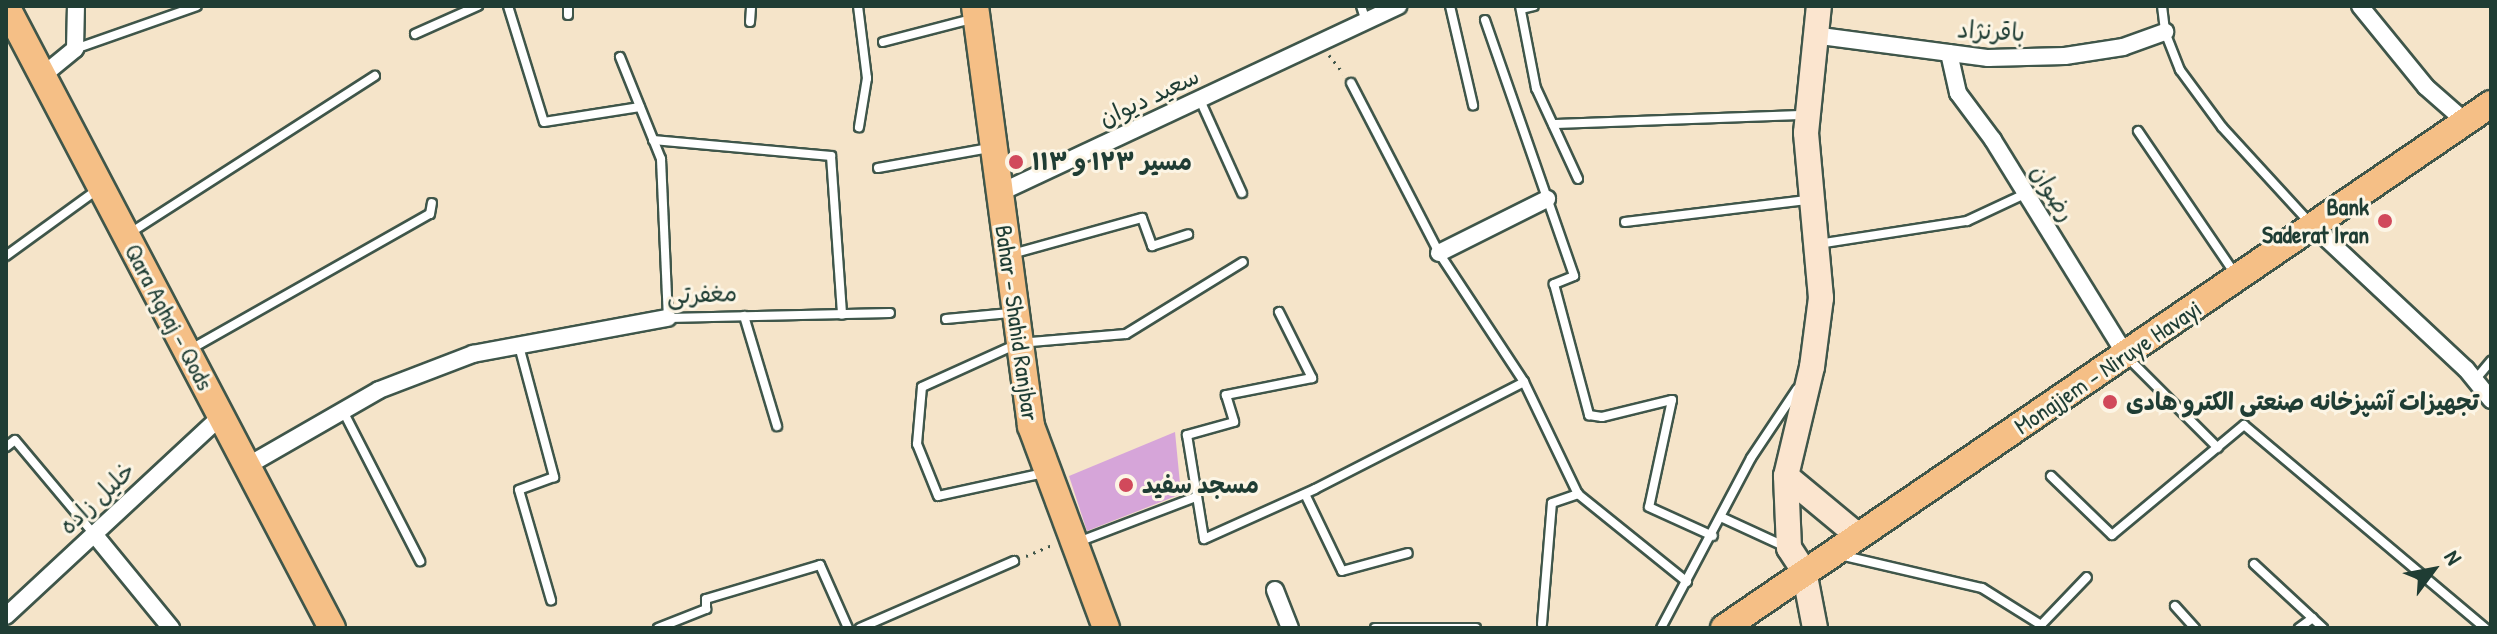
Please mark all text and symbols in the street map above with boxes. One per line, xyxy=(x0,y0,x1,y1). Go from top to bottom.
street label: باقرنژاد xyxy=(1956,15,2026,47)
street label: سعید دیوان xyxy=(1094,61,1204,133)
place label: مسیر ۱۲۳ و ۱۱۳ xyxy=(1032,148,1192,176)
marker: مسیر ۱۲۳ و ۱۱۳ xyxy=(1007,153,1025,171)
street label: رضوان xyxy=(2025,159,2081,227)
place label: Bank Saderat Iran xyxy=(2262,193,2369,249)
marker: Bank Saderat Iran xyxy=(2376,212,2394,230)
street label: Bahar - Shahid Ranjbar xyxy=(989,223,1045,423)
street label: Qara Aghaj - Qods xyxy=(118,239,220,395)
street label: مغفرتی xyxy=(666,278,738,310)
street label: Monajjem - Niruye Havayi xyxy=(2009,294,2207,440)
place label: تجهیزات آشپزخانه صنعتی الکترو هادی xyxy=(2126,388,2479,416)
marker: تجهیزات آشپزخانه صنعتی الکترو هادی xyxy=(2101,393,2119,411)
street label: خلیل زاده xyxy=(53,456,141,540)
place label: مسجد سفید xyxy=(1142,471,1259,499)
marker: مسجد سفید xyxy=(1117,476,1135,494)
north arrow xyxy=(2393,530,2473,610)
text: N xyxy=(2438,544,2469,570)

